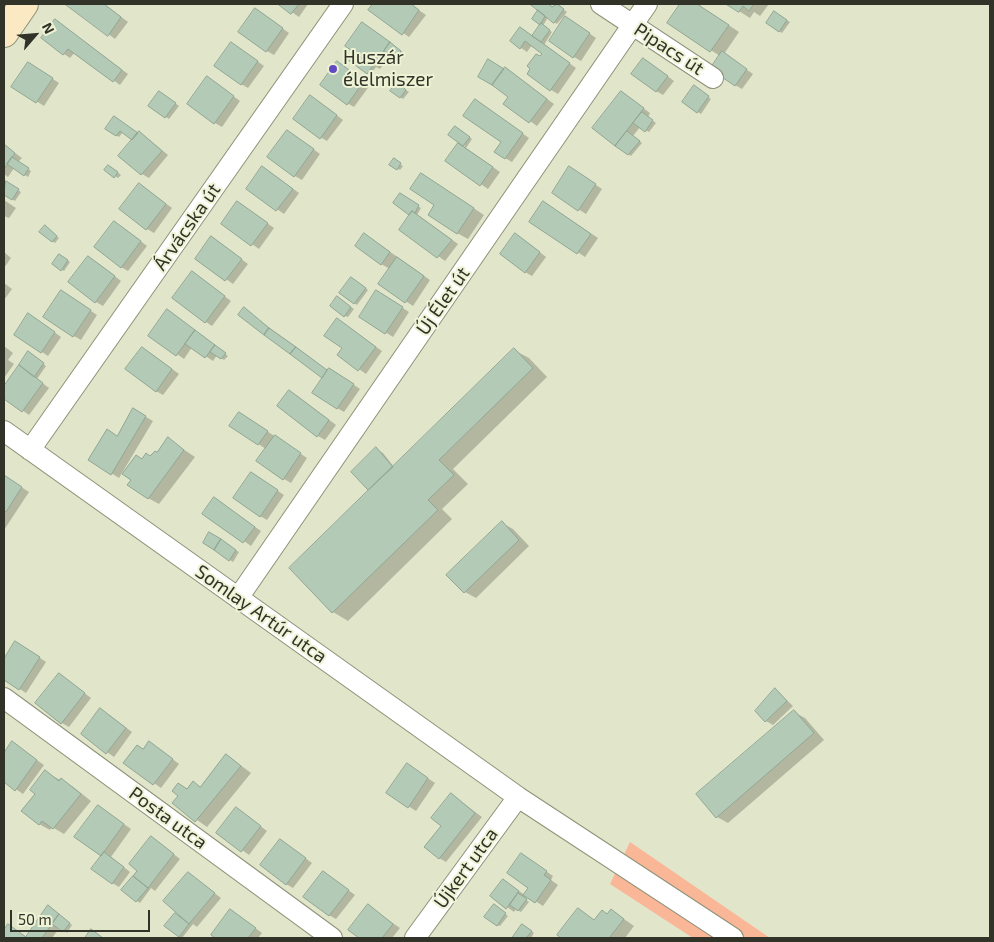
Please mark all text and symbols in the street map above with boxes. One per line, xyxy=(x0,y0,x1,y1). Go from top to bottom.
north arrow xyxy=(10,10,60,60)
street label: Pipacs út xyxy=(630,18,708,80)
text: N xyxy=(39,20,59,36)
place label: Huszár élelmiszer xyxy=(343,47,433,91)
marker: Huszár élelmiszer xyxy=(327,63,339,75)
street label: Árvácska út xyxy=(149,179,225,275)
street label: Új Élet út xyxy=(411,263,475,339)
street label: Somlay Artúr utca xyxy=(191,560,331,668)
street label: Posta utca xyxy=(124,782,212,854)
street label: Újkert utca xyxy=(429,823,503,913)
scale bar xyxy=(12,900,152,932)
text: 50 m xyxy=(18,910,52,928)

